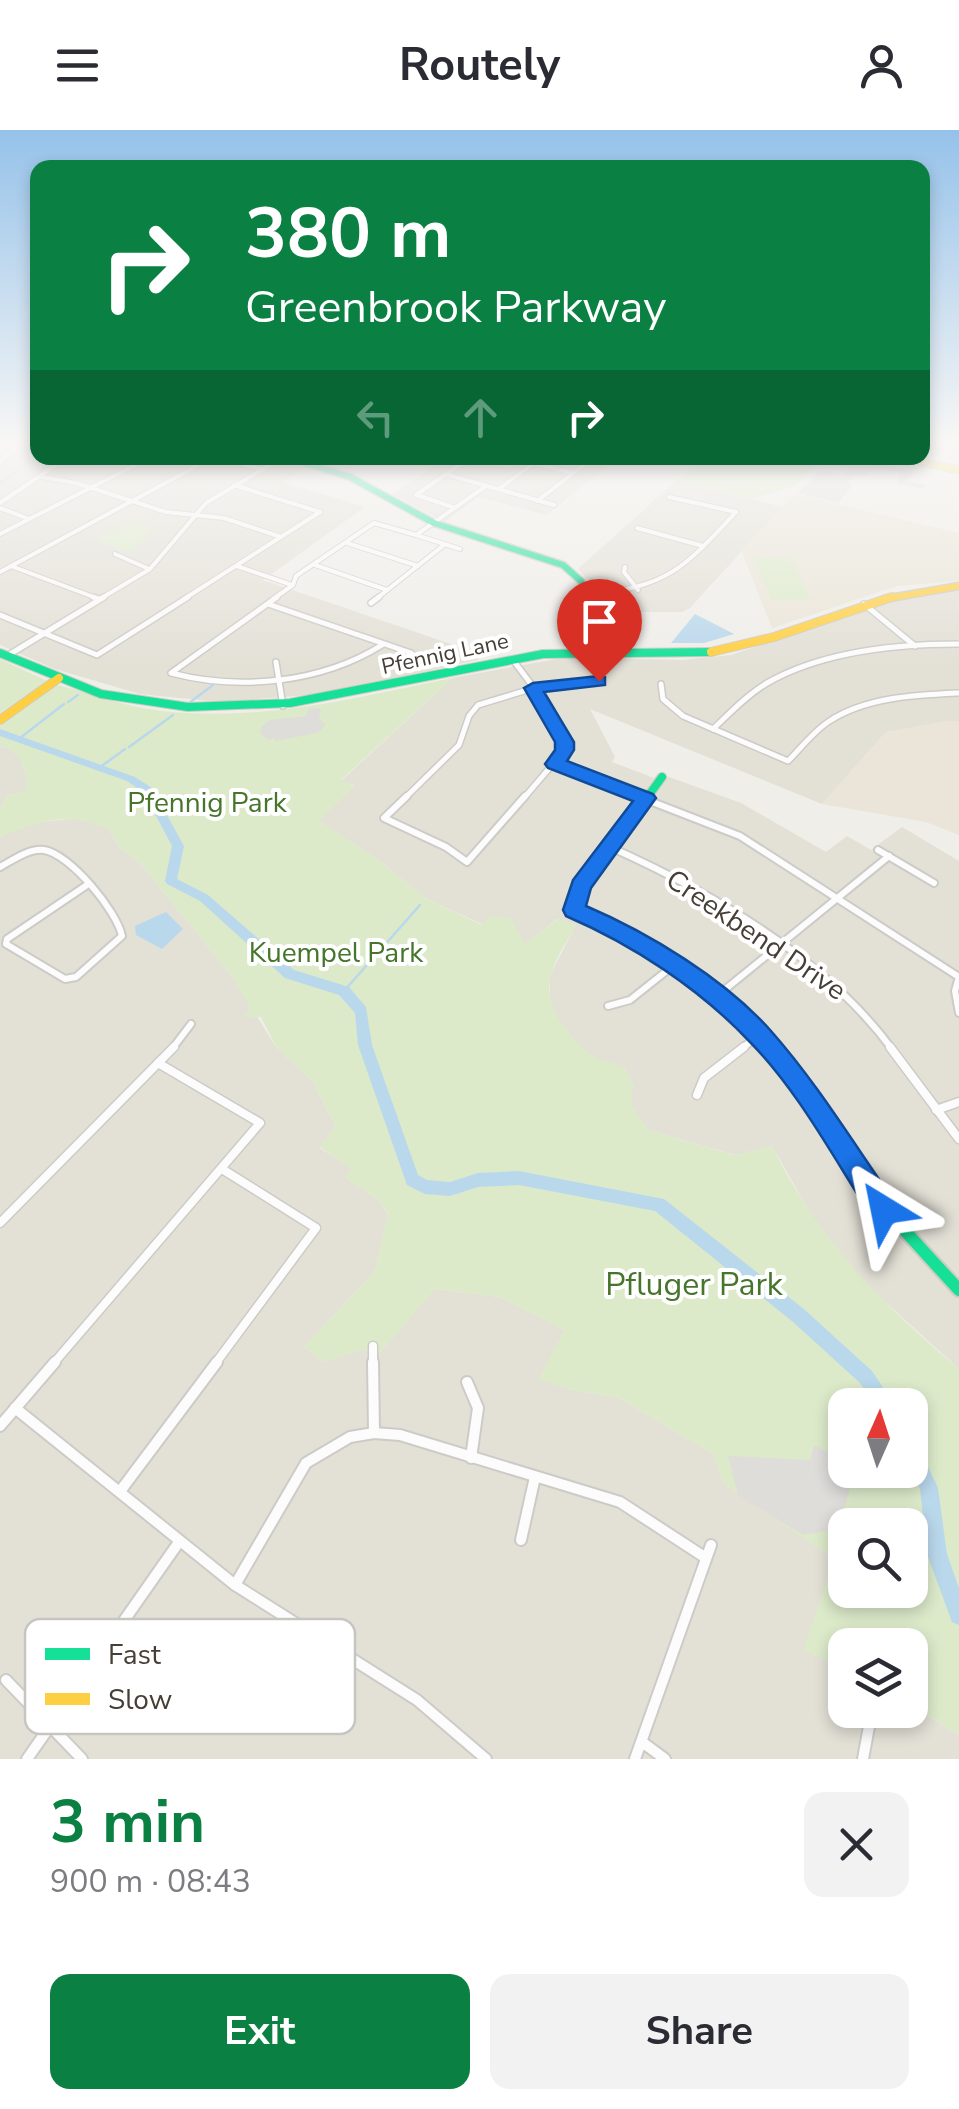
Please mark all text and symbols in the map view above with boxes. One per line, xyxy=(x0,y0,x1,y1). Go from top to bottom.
text: Routely xyxy=(399,35,560,96)
icon: menu xyxy=(50,38,105,93)
icon: person xyxy=(854,38,909,93)
text: 380 m xyxy=(245,186,451,282)
icon: right xyxy=(80,200,210,330)
text: Greenbrook Parkway xyxy=(245,277,666,338)
icon: left xyxy=(348,390,403,445)
icon: ahead xyxy=(453,390,508,445)
icon: right xyxy=(558,390,613,445)
pin xyxy=(557,579,642,682)
icon: arrive xyxy=(572,594,627,649)
street label: Pfennig Lane xyxy=(379,626,511,682)
park label: Pfennig Park xyxy=(127,784,288,822)
street label: Creekbend Drive xyxy=(659,861,853,1009)
park label: Kuempel Park xyxy=(249,934,424,972)
position arrow xyxy=(832,1158,936,1262)
park label: Pfluger Park xyxy=(605,1263,784,1306)
north arrow xyxy=(828,1388,928,1488)
map controls xyxy=(828,1388,928,1728)
button: search xyxy=(828,1508,928,1608)
legend xyxy=(25,1619,355,1734)
button: layers xyxy=(828,1628,928,1728)
text: Fast xyxy=(108,1636,161,1674)
text: Slow xyxy=(108,1681,172,1719)
text: 3 min xyxy=(50,1781,205,1863)
button: close xyxy=(804,1792,909,1897)
text: 900 m · 08:43 xyxy=(50,1860,251,1903)
button: Exit xyxy=(50,1974,470,2089)
button: Share xyxy=(490,1974,909,2089)

